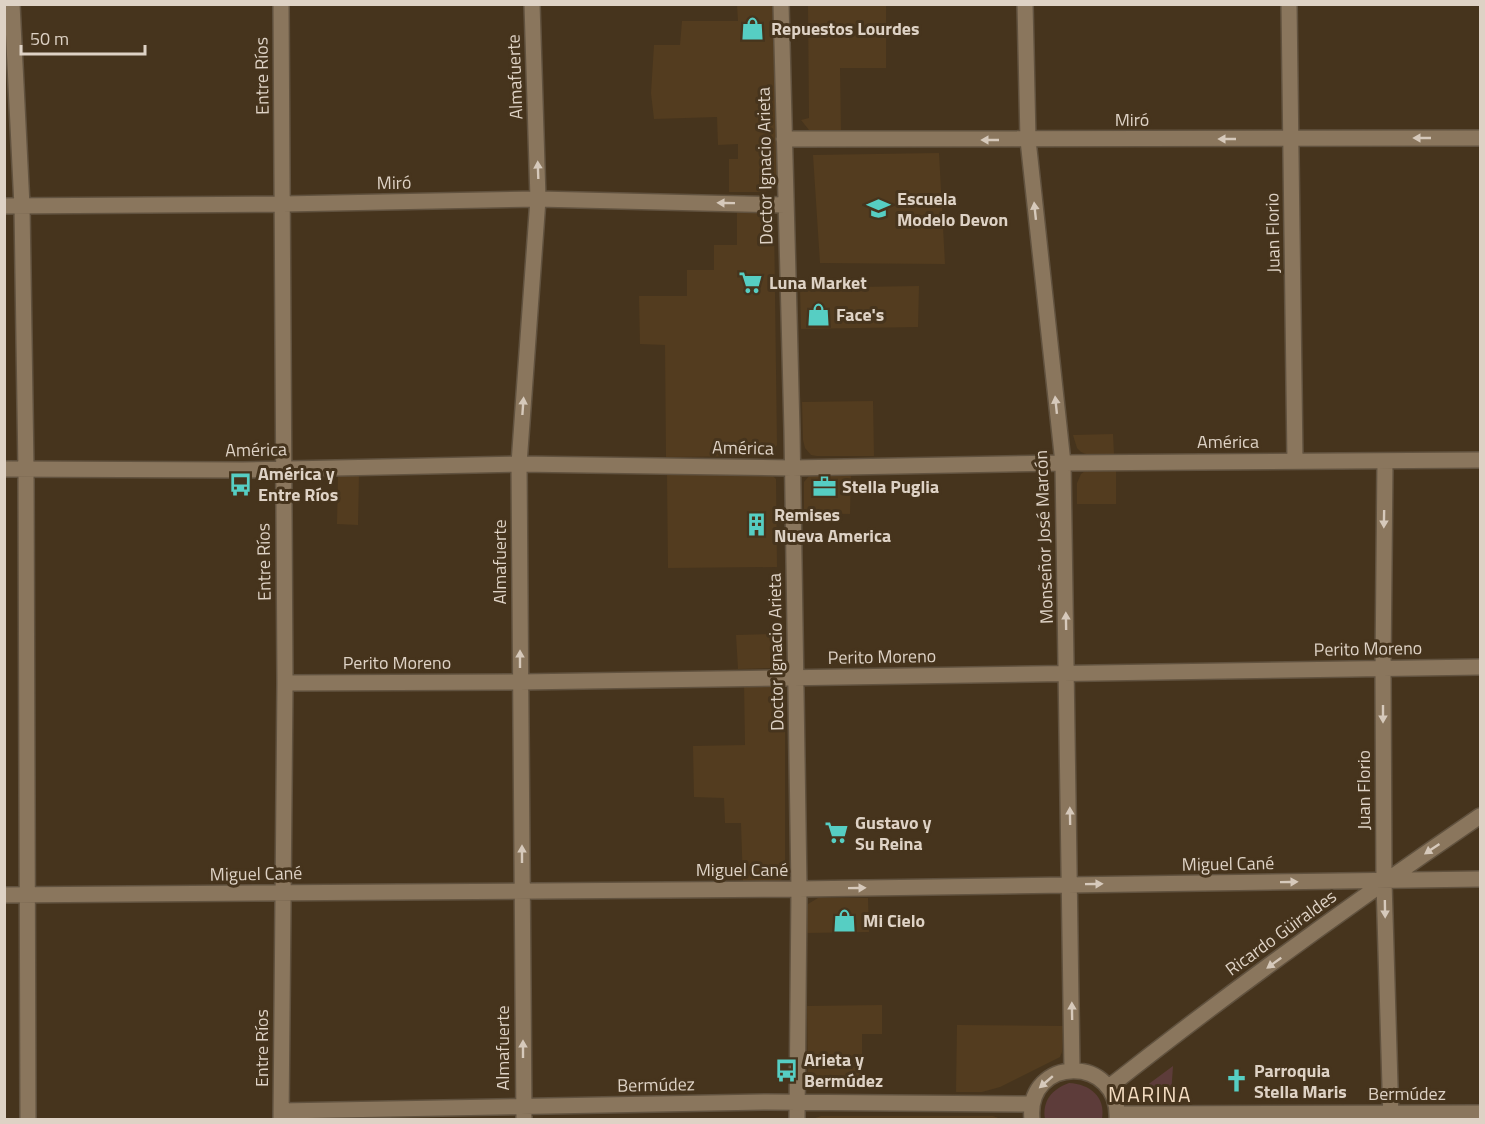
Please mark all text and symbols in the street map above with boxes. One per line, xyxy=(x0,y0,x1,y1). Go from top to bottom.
place label: Repuestos Lourdes xyxy=(771,15,919,42)
shop icon: Repuestos Lourdes xyxy=(740,16,766,42)
scale bar xyxy=(21,18,146,56)
text: 50 m xyxy=(30,25,69,52)
street label: Almafuerte xyxy=(500,34,529,120)
street label: Entre Ríos xyxy=(247,37,276,115)
street label: Doctor Ignacio Arieta xyxy=(750,87,779,245)
street label: Miró xyxy=(1115,106,1149,133)
one-way arrow xyxy=(1413,133,1432,143)
one-way arrow xyxy=(1218,134,1237,144)
one-way arrow xyxy=(981,135,1000,145)
one-way arrow xyxy=(533,160,542,179)
street label: Miró xyxy=(376,169,412,196)
place label: Escuela Modelo Devon xyxy=(897,185,1008,233)
street label: Juan Florio xyxy=(1258,193,1287,273)
school or university icon: Escuela Modelo Devon xyxy=(866,196,892,222)
one-way arrow xyxy=(717,199,736,208)
one-way arrow xyxy=(1031,202,1040,221)
place label: Luna Market xyxy=(769,269,867,296)
supermarket icon: Luna Market xyxy=(738,270,764,296)
place label: Face's xyxy=(836,301,884,328)
shop icon: Face's xyxy=(805,302,831,328)
one-way arrow xyxy=(1051,395,1061,414)
one-way arrow xyxy=(518,396,528,415)
street label: América xyxy=(1197,428,1259,455)
street label: América xyxy=(712,433,774,462)
street label: América xyxy=(225,435,287,464)
street label: Monseñor José Marcón xyxy=(1027,450,1060,625)
place label: América y Entre Ríos xyxy=(258,460,338,508)
bus stop icon: América y Entre Ríos xyxy=(227,471,253,497)
place label: Stella Puglia xyxy=(842,473,939,500)
office icon: Stella Puglia xyxy=(811,474,837,500)
place label: Remises Nueva America xyxy=(774,501,891,549)
one-way arrow xyxy=(1379,510,1389,529)
building icon: Remises Nueva America xyxy=(743,512,769,538)
street label: Almafuerte xyxy=(486,519,513,605)
street label: Entre Ríos xyxy=(249,523,278,601)
street label: Doctor Ignacio Arieta xyxy=(761,573,790,731)
one-way arrow xyxy=(1061,612,1071,631)
street label: Perito Moreno xyxy=(1314,634,1422,663)
street label: Perito Moreno xyxy=(828,642,936,671)
street label: Perito Moreno xyxy=(343,649,451,676)
one-way arrow xyxy=(515,650,525,669)
one-way arrow xyxy=(1378,705,1388,724)
street label: Juan Florio xyxy=(1350,750,1377,830)
one-way arrow xyxy=(1065,807,1074,826)
place label: Gustavo y Su Reina xyxy=(855,809,931,857)
supermarket icon: Gustavo y Su Reina xyxy=(824,820,850,846)
one-way arrow xyxy=(1424,843,1440,854)
one-way arrow xyxy=(517,845,527,864)
street label: Miguel Cané xyxy=(1181,849,1275,878)
street label: Miguel Cané xyxy=(696,856,788,883)
street label: Miguel Cané xyxy=(209,859,303,888)
one-way arrow xyxy=(1280,878,1299,887)
one-way arrow xyxy=(1085,880,1104,889)
one-way arrow xyxy=(848,883,867,893)
street label: Ricardo Güiraldes xyxy=(1219,883,1342,982)
one-way arrow xyxy=(1380,900,1390,919)
place label: Mi Cielo xyxy=(863,907,925,934)
shop icon: Mi Cielo xyxy=(832,908,858,934)
one-way arrow xyxy=(1266,957,1282,969)
one-way arrow xyxy=(1067,1002,1077,1021)
street label: Almafuerte xyxy=(489,1005,516,1091)
street label: Entre Ríos xyxy=(248,1009,275,1087)
one-way arrow xyxy=(518,1040,528,1059)
place label: Arieta y Bermúdez xyxy=(804,1046,883,1094)
bus stop icon: Arieta y Bermúdez xyxy=(773,1057,799,1083)
place label: Parroquia Stella Maris xyxy=(1254,1057,1347,1105)
church icon: Parroquia Stella Maris xyxy=(1223,1068,1249,1094)
street label: Bermúdez xyxy=(617,1070,695,1099)
one-way arrow xyxy=(1039,1075,1054,1088)
district label: MARINA xyxy=(1108,1078,1192,1110)
street label: Bermúdez xyxy=(1368,1080,1446,1107)

